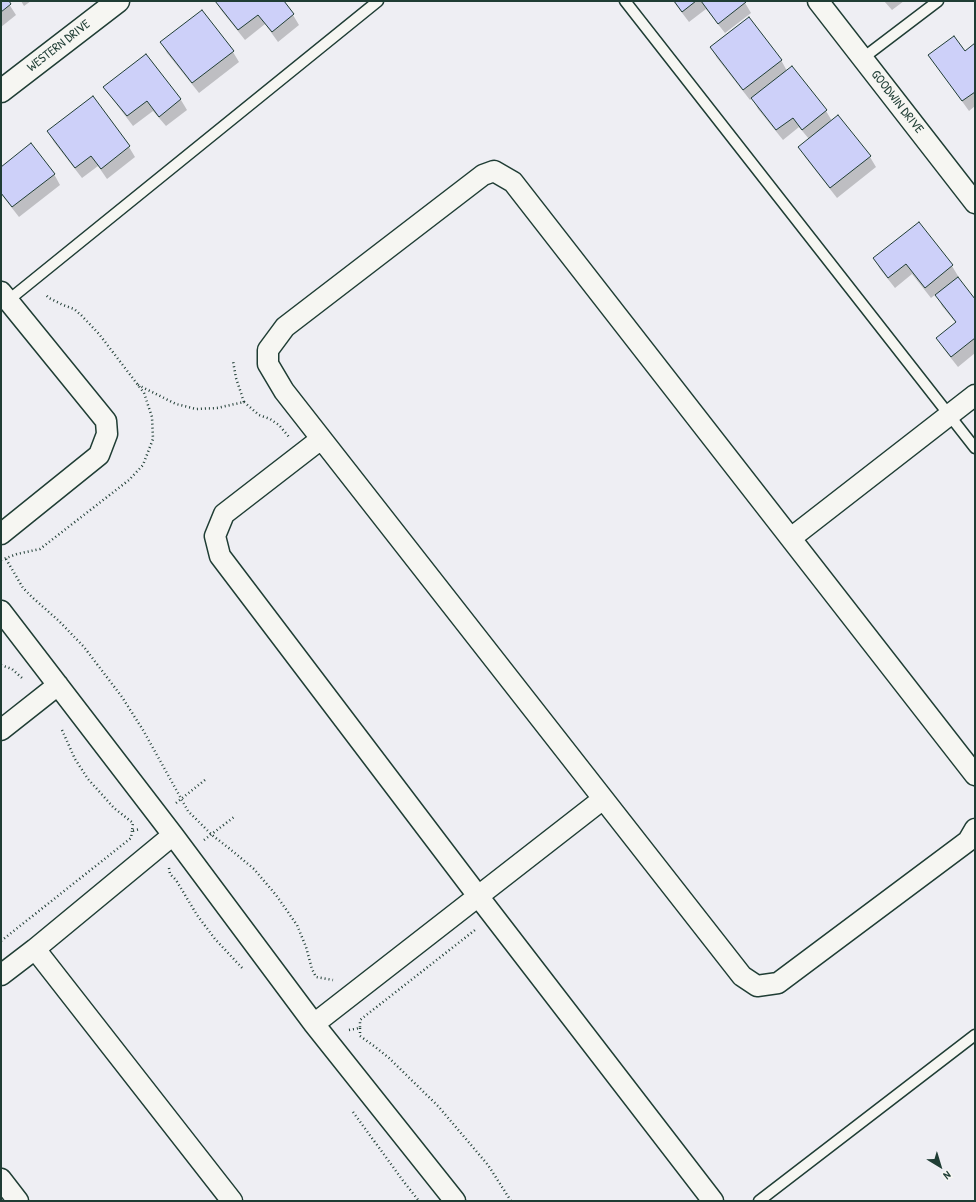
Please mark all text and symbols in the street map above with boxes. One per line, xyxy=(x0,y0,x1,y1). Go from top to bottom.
street label: WESTERN DRIVE xyxy=(24,17,94,75)
street label: GOODWIN DRIVE xyxy=(867,67,927,137)
north arrow xyxy=(920,1146,960,1186)
text: N xyxy=(941,1168,954,1183)

